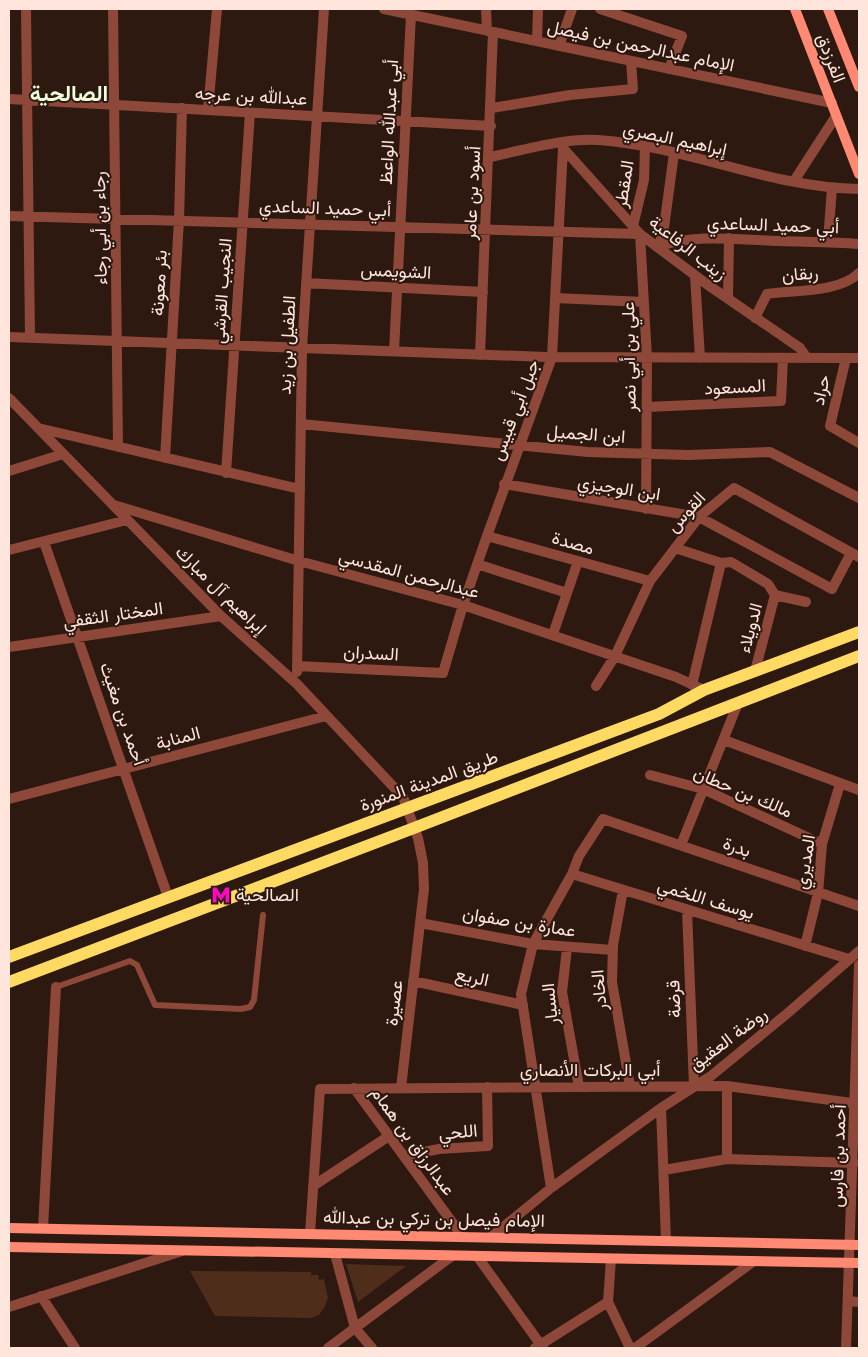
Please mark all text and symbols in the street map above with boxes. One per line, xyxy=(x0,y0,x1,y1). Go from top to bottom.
street label: الإمام عبدالرحمن بن فيصل xyxy=(545,16,736,78)
street label: الفرزدق xyxy=(812,31,849,86)
street label: أبي عبدالله الواعظ xyxy=(375,59,407,185)
district label: الصالحية xyxy=(30,81,108,106)
street label: عبدالله بن عرجه xyxy=(194,82,308,110)
street label: إبراهيم البصري xyxy=(620,118,729,165)
street label: أسود بن عامر xyxy=(460,146,485,241)
street label: المقطر xyxy=(610,159,639,210)
street label: رجاء بن أبي رجاء xyxy=(89,171,116,285)
street label: أبي حميد الساعدي xyxy=(258,196,391,225)
street label: زينب الرفاعية xyxy=(645,212,731,285)
street label: أبي حميد الساعدي xyxy=(706,213,839,242)
street label: النجيب القرشي xyxy=(208,238,241,345)
street label: بئر معونة xyxy=(147,249,172,317)
street label: الشويمس xyxy=(360,259,432,284)
street label: ربقان xyxy=(781,262,819,287)
street label: الطفيل بن زيد xyxy=(274,295,301,395)
street label: علي بن أبي نصر xyxy=(618,302,645,413)
street label: جبل أبي قبيس xyxy=(487,357,548,465)
street label: حراد xyxy=(808,373,835,407)
street label: المسعود xyxy=(704,375,766,400)
street label: ابن الجميل xyxy=(546,421,626,448)
street label: ابن الوجيزي xyxy=(575,472,662,509)
street label: القوس xyxy=(662,488,710,537)
street label: مصدة xyxy=(550,527,596,559)
street label: إبراهيم آل مبارك xyxy=(170,542,270,640)
street label: عبدالرحمن المقدسي xyxy=(335,546,481,607)
street label: المختار الثقفي xyxy=(62,598,165,637)
street label: الدويلاء xyxy=(734,601,767,655)
street label: السدران xyxy=(343,642,399,665)
street label: أحمد بن مغيث xyxy=(95,660,150,768)
street label: المنابة xyxy=(154,723,202,753)
street label: طريق المدينة المنورة xyxy=(357,747,501,816)
street label: مالك بن حطان xyxy=(690,762,795,823)
street label: بدرة xyxy=(720,833,754,862)
street label: المديري xyxy=(791,833,824,892)
street label: يوسف اللخمي xyxy=(654,875,757,928)
metro station icon: الصالحية xyxy=(210,884,232,906)
place label: الصالحية xyxy=(236,885,299,905)
street label: عمارة بن صفوان xyxy=(461,903,577,942)
street label: الريع xyxy=(453,964,491,992)
street label: الخادر xyxy=(587,969,612,1012)
street label: عصيرة xyxy=(381,979,408,1027)
street label: قرضة xyxy=(663,980,686,1018)
street label: السيار xyxy=(538,982,563,1027)
street label: روضة العقيق xyxy=(685,1003,771,1076)
street label: أبي البركات الأنصاري xyxy=(520,1060,660,1085)
street label: عبدالرزاق بن همام xyxy=(365,1083,459,1200)
street label: أحمد بن فارس xyxy=(826,1104,851,1208)
street label: اللحي xyxy=(438,1120,479,1149)
street label: الإمام فيصل بن تركي بن عبدالله xyxy=(323,1206,545,1236)

